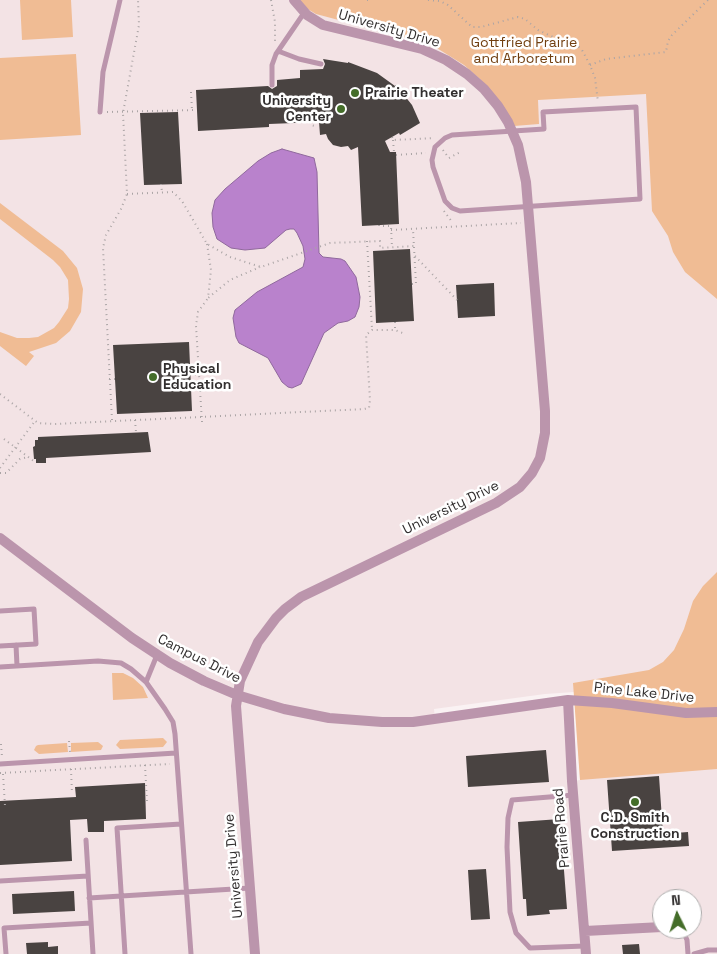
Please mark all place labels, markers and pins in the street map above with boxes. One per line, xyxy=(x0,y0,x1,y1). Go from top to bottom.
place label: Prairie Theater xyxy=(365,85,464,101)
marker: Prairie Theater xyxy=(349,87,361,99)
place label: University Center xyxy=(262,93,331,125)
marker: University Center xyxy=(335,103,347,115)
place label: Physical Education xyxy=(163,361,231,394)
marker: Physical Education xyxy=(147,371,159,383)
marker: C.D. Smith Construction xyxy=(629,796,641,808)
place label: C.D. Smith Construction xyxy=(590,810,680,842)

